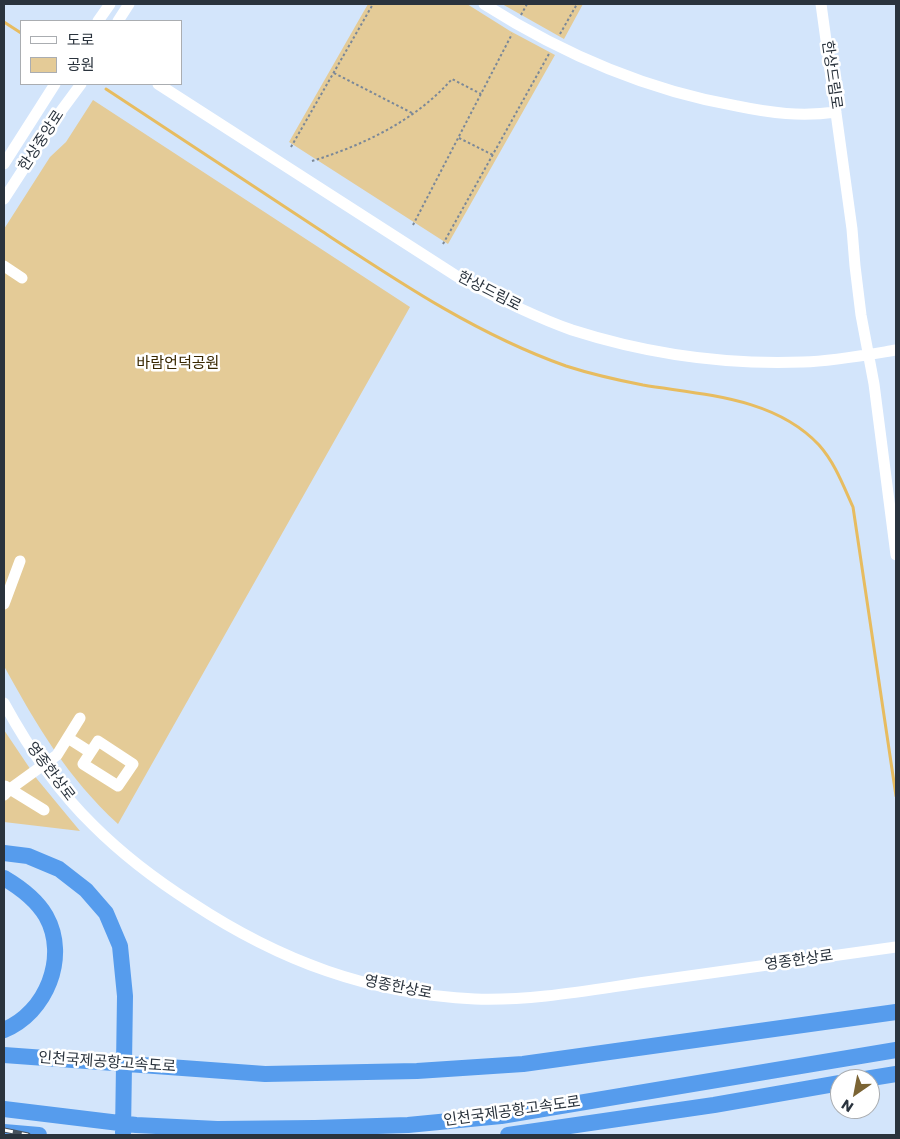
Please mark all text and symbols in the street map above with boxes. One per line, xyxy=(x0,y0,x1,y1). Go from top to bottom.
legend xyxy=(20,20,182,85)
text: 도로 xyxy=(67,29,95,50)
street label: 한상드림로 xyxy=(817,40,845,110)
text: 공원 xyxy=(67,54,95,75)
street label: 한상중앙로 xyxy=(16,107,68,175)
street label: 한상드림로 xyxy=(454,268,524,316)
park label: 바람언덕공원 xyxy=(137,355,219,373)
street label: 영종한상로 xyxy=(22,739,78,805)
street label: 영종한상로 xyxy=(764,947,834,975)
street label: 영종한상로 xyxy=(362,973,434,1003)
street label: 인천국제공항고속도로 xyxy=(38,1049,176,1077)
north arrow xyxy=(830,1069,880,1119)
street label: 인천국제공항고속도로 xyxy=(442,1093,582,1131)
text: N xyxy=(838,1094,857,1117)

